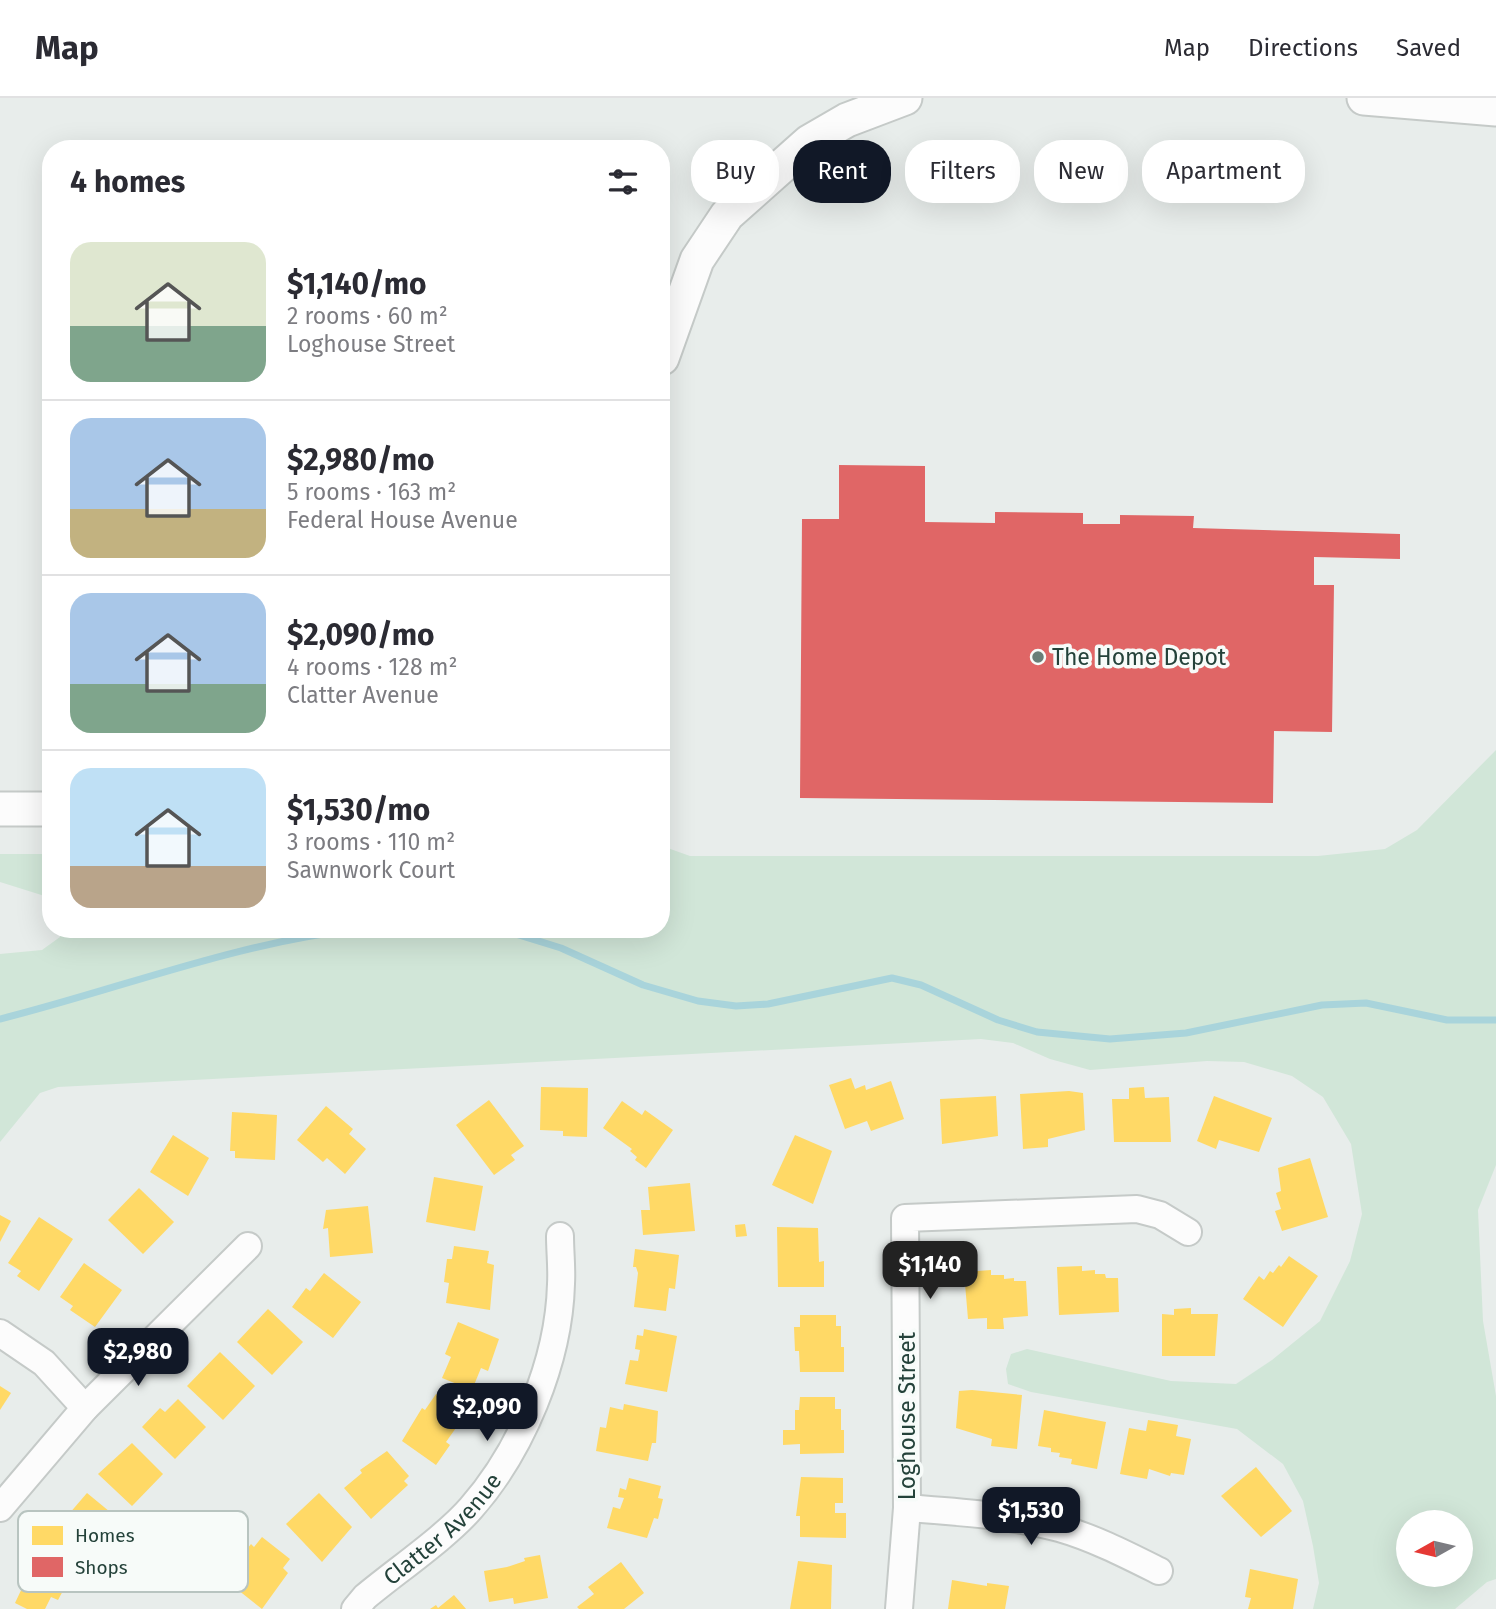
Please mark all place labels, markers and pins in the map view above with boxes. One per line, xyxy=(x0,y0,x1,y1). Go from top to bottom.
place label: The Home Depot xyxy=(1052,643,1227,671)
marker: The Home Depot xyxy=(1030,649,1046,665)
pin: $1,140 xyxy=(873,1242,987,1301)
pin: $2,980 xyxy=(81,1328,195,1388)
pin: $2,090 xyxy=(430,1384,544,1443)
pin: $1,530 xyxy=(974,1488,1088,1547)

